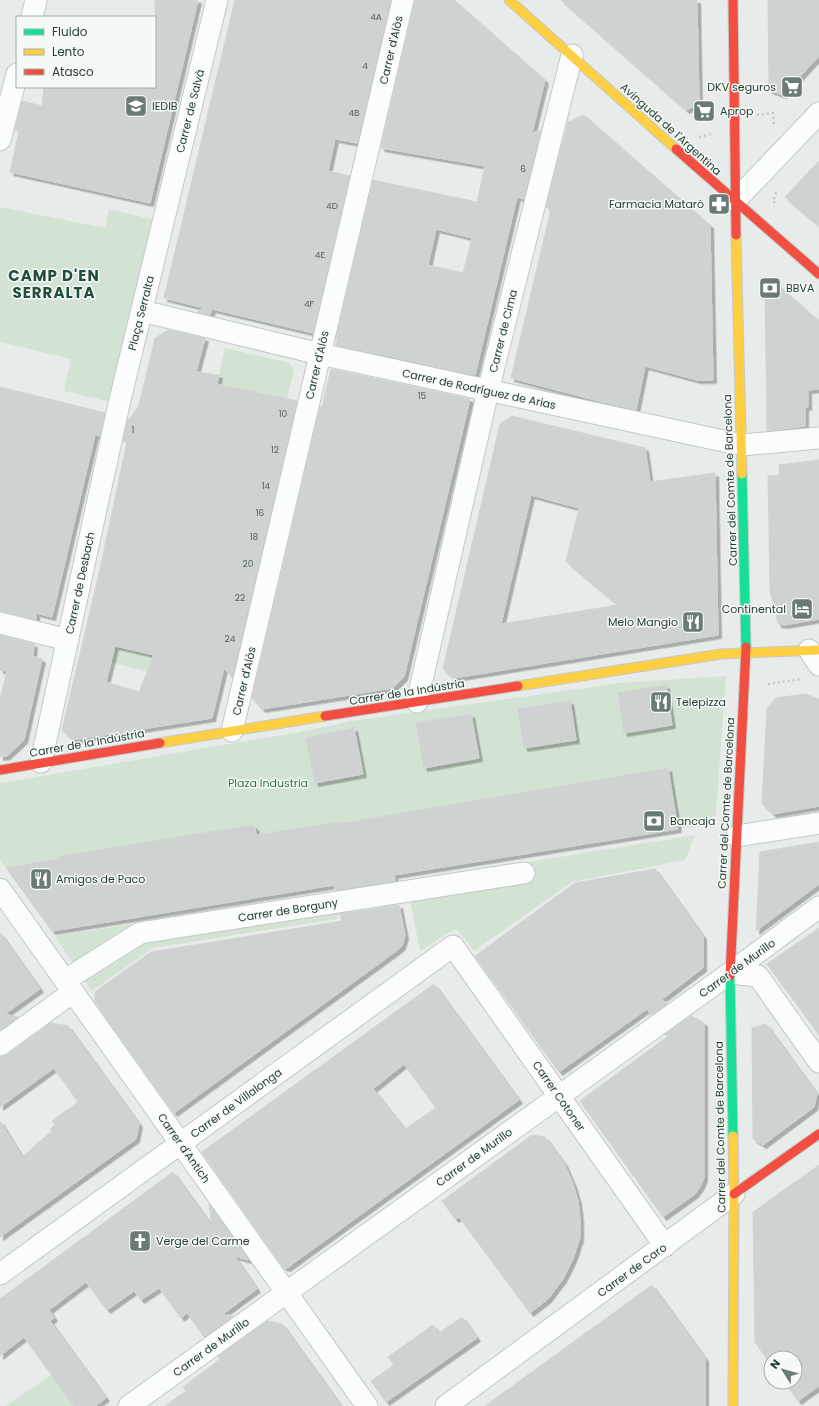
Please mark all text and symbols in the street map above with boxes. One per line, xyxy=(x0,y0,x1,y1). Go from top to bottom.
house number: 4A xyxy=(370,11,382,23)
street label: Carrer d'Alòs xyxy=(375,14,407,86)
legend xyxy=(16,16,156,88)
text: Fluido xyxy=(52,23,88,40)
text: Lento xyxy=(52,43,85,60)
house number: 4 xyxy=(362,60,368,72)
text: Atasco xyxy=(52,63,94,80)
street label: Carrer de Salvà xyxy=(172,68,208,154)
supermarket icon: DKV seguros xyxy=(779,74,805,100)
street label: Avinguda de l'Argentina xyxy=(617,79,725,179)
place label: DKV seguros xyxy=(707,79,776,95)
school or university icon: IEDIB xyxy=(123,93,149,119)
place label: IEDIB xyxy=(152,98,178,114)
supermarket icon: Aprop xyxy=(691,98,717,124)
place label: Aprop xyxy=(720,103,753,119)
house number: 4B xyxy=(348,107,360,119)
house number: 6 xyxy=(520,163,526,175)
pharmacy icon: Farmacia Mataró xyxy=(706,191,732,217)
place label: Farmacia Mataró xyxy=(609,196,704,212)
house number: 4D xyxy=(326,200,338,212)
house number: 4E xyxy=(315,249,326,261)
district label: CAMP D'EN SERRALTA xyxy=(8,265,100,303)
street label: Plaça Serralta xyxy=(124,274,158,352)
bank icon: BBVA xyxy=(757,275,783,301)
place label: BBVA xyxy=(786,280,815,296)
street label: Carrer de Cima xyxy=(485,288,521,374)
house number: 4F xyxy=(304,298,315,310)
street label: Carrer d'Alòs xyxy=(301,329,333,401)
street label: Carrer de Rodríguez de Arias xyxy=(401,365,558,413)
house number: 15 xyxy=(418,390,427,402)
street label: Carrer del Comte de Barcelona xyxy=(719,394,741,566)
house number: 10 xyxy=(279,408,288,420)
house number: 1 xyxy=(132,424,135,436)
house number: 12 xyxy=(271,444,279,456)
house number: 14 xyxy=(262,480,271,492)
house number: 16 xyxy=(256,507,265,519)
street label: Carrer de Desbach xyxy=(61,530,99,636)
house number: 18 xyxy=(250,531,259,543)
house number: 20 xyxy=(243,558,254,570)
house number: 22 xyxy=(235,592,245,604)
hotel icon: Continental xyxy=(789,596,815,622)
place label: Continental xyxy=(722,601,786,617)
restaurant icon: Melo Mangio xyxy=(680,609,706,635)
place label: Melo Mangio xyxy=(608,614,678,630)
house number: 24 xyxy=(225,633,236,645)
street label: Carrer d'Alòs xyxy=(228,645,260,717)
street label: Carrer de la Indústria xyxy=(348,675,466,709)
restaurant icon: Telepizza xyxy=(648,689,674,715)
place label: Telepizza xyxy=(676,694,726,710)
street label: Carrer del Comte de Barcelona xyxy=(714,717,738,889)
street label: Carrer de la Indústria xyxy=(28,725,146,761)
park label: Plaza Industria xyxy=(228,775,308,791)
bank icon: Bancaja xyxy=(641,808,667,834)
place label: Bancaja xyxy=(670,813,716,829)
restaurant icon: Amigos de Paco xyxy=(28,866,54,892)
place label: Amigos de Paco xyxy=(56,871,145,887)
street label: Carrer de Borguny xyxy=(237,894,340,926)
street label: Carrer de Murillo xyxy=(696,935,778,1001)
street label: Carrer del Comte de Barcelona xyxy=(711,1041,729,1213)
street label: Carrer Cotoner xyxy=(529,1058,589,1134)
street label: Carrer de Villalonga xyxy=(187,1064,285,1142)
street label: Carrer d'Antich xyxy=(154,1110,214,1186)
street label: Carrer de Murillo xyxy=(433,1124,515,1190)
church icon: Verge del Carme xyxy=(127,1228,153,1254)
place label: Verge del Carme xyxy=(156,1233,250,1249)
street label: Carrer de Caro xyxy=(594,1239,670,1301)
street label: Carrer de Murillo xyxy=(170,1314,252,1380)
north arrow xyxy=(763,1350,803,1390)
text: N xyxy=(766,1356,784,1372)

